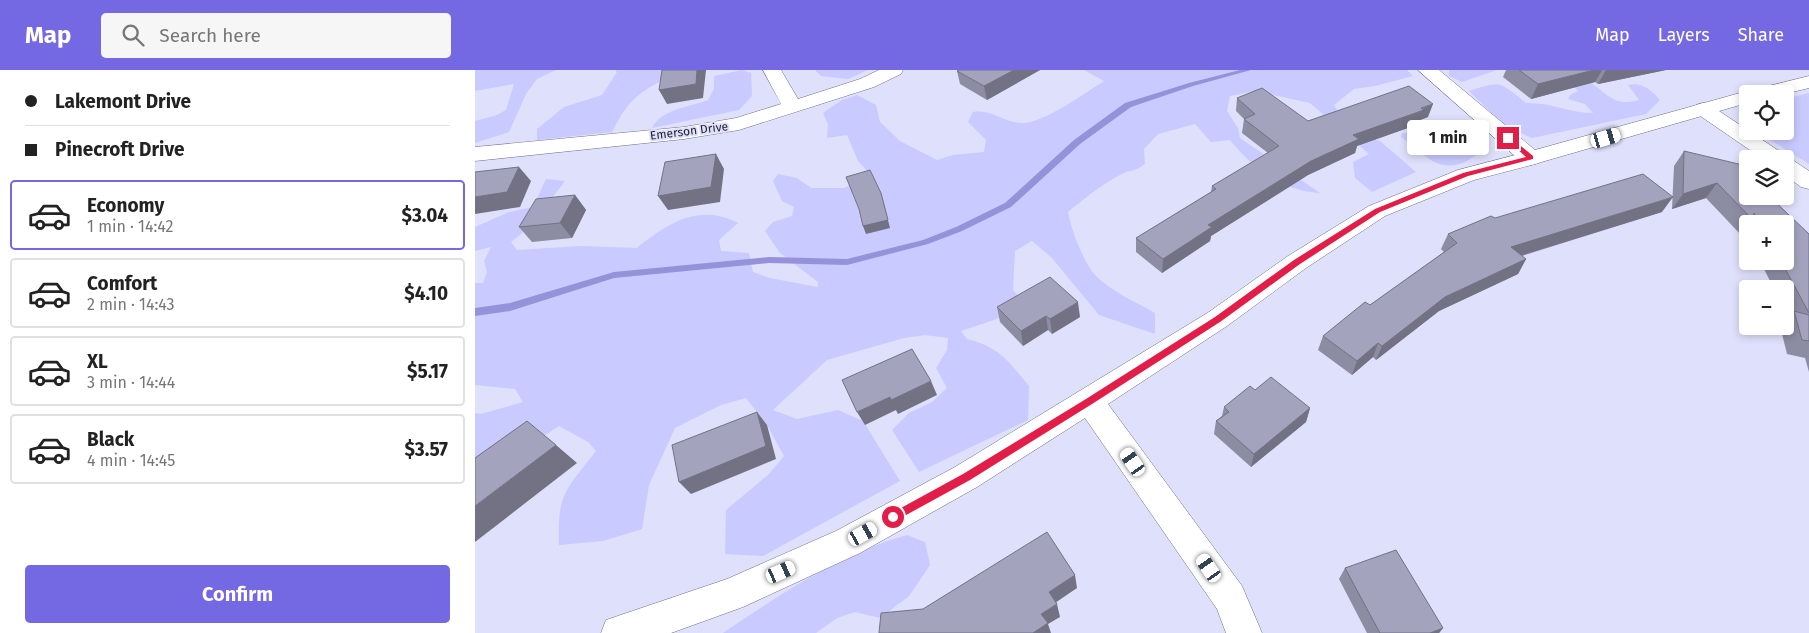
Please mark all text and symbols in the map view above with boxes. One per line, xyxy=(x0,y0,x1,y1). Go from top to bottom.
search box xyxy=(101,13,451,58)
text: Map xyxy=(25,21,71,49)
icon: search xyxy=(119,21,147,49)
text: Search here xyxy=(159,24,261,47)
text: Map xyxy=(1595,24,1630,46)
text: Layers xyxy=(1658,24,1710,46)
text: Share xyxy=(1738,24,1784,46)
map controls xyxy=(1739,85,1794,335)
button: locate xyxy=(1739,85,1794,140)
text: Lakemont Drive xyxy=(55,90,191,113)
street label: Emerson Drive xyxy=(649,119,729,143)
callout: 1 min xyxy=(1408,120,1491,156)
route end xyxy=(1497,127,1519,149)
car xyxy=(1589,127,1622,149)
text: 1 min xyxy=(1429,128,1467,147)
text: Pinecroft Drive xyxy=(55,138,185,161)
button: layers xyxy=(1739,150,1794,205)
icon: car xyxy=(27,193,72,238)
text: Economy xyxy=(87,194,164,217)
text: $3.04 xyxy=(402,204,448,227)
button: + xyxy=(1739,215,1794,270)
text: 1 min · 14:42 xyxy=(87,217,173,236)
icon: car xyxy=(27,271,72,316)
text: Comfort xyxy=(87,272,157,295)
button: − xyxy=(1739,280,1794,335)
text: $4.10 xyxy=(404,282,448,305)
text: 2 min · 14:43 xyxy=(87,295,175,314)
icon: car xyxy=(27,349,72,394)
text: XL xyxy=(87,350,108,373)
text: $5.17 xyxy=(407,360,448,383)
text: 3 min · 14:44 xyxy=(87,373,175,392)
icon: car xyxy=(27,427,72,472)
text: Black xyxy=(87,428,134,451)
text: $3.57 xyxy=(404,438,448,461)
car xyxy=(1118,445,1147,479)
text: 4 min · 14:45 xyxy=(87,451,175,470)
route start xyxy=(882,506,904,528)
car xyxy=(846,520,879,548)
car xyxy=(1194,551,1223,585)
car xyxy=(764,559,797,585)
button: Confirm xyxy=(25,565,450,623)

